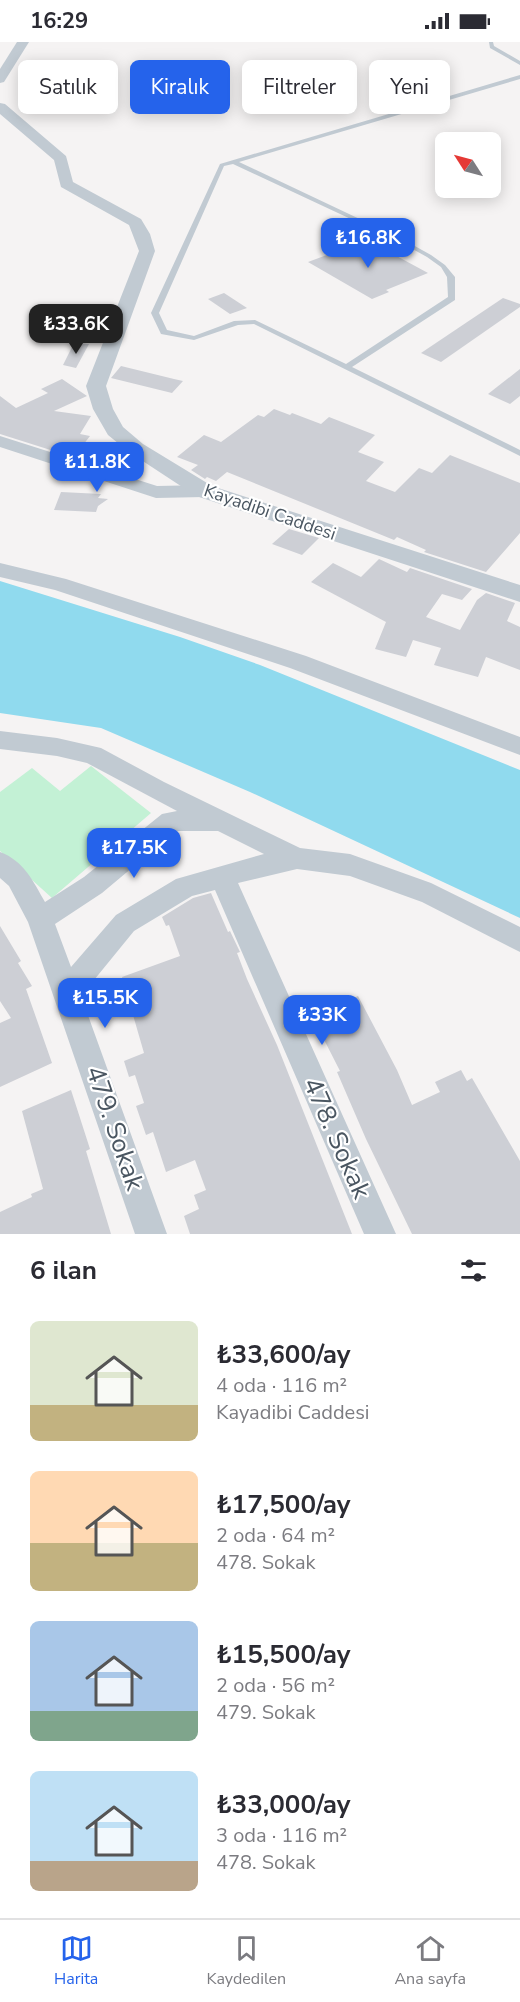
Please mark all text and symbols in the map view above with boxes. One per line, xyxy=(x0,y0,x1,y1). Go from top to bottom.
text: 16:29 xyxy=(30,6,88,36)
chip: Satılık xyxy=(18,60,118,114)
chip: Kiralık xyxy=(130,60,230,114)
chip: Filtreler xyxy=(242,60,357,114)
chip: Yeni xyxy=(369,60,450,114)
north arrow xyxy=(435,132,501,198)
map controls xyxy=(435,132,501,198)
pin: ₺16.8K xyxy=(319,218,417,269)
text: ₺16.8K xyxy=(335,224,401,251)
pin: ₺33.6K xyxy=(27,304,125,355)
text: ₺33.6K xyxy=(43,310,109,337)
pin: ₺11.8K xyxy=(48,442,146,493)
text: ₺11.8K xyxy=(64,448,130,475)
street label: Kayadibi Caddesi xyxy=(201,478,339,546)
pin: ₺17.5K xyxy=(85,828,183,879)
text: ₺17.5K xyxy=(101,834,167,861)
pin: ₺15.5K xyxy=(56,978,154,1029)
text: ₺15.5K xyxy=(72,984,138,1011)
pin: ₺33K xyxy=(286,995,358,1046)
text: ₺33K xyxy=(297,1001,347,1028)
street label: 479. Sokak xyxy=(77,1061,153,1196)
street label: 478. Sokak xyxy=(295,1072,380,1205)
text: 6 ilan xyxy=(30,1253,97,1288)
icon: filters xyxy=(457,1254,490,1287)
text: ₺33,600/ay xyxy=(216,1337,350,1372)
icon: home xyxy=(78,1345,150,1417)
text: 4 oda · 116 m² xyxy=(216,1372,347,1399)
text: Kayadibi Caddesi xyxy=(216,1399,370,1426)
text: ₺17,500/ay xyxy=(216,1487,350,1522)
icon: home xyxy=(78,1495,150,1567)
text: 2 oda · 64 m² xyxy=(216,1522,335,1549)
text: 478. Sokak xyxy=(216,1549,316,1576)
text: ₺15,500/ay xyxy=(216,1637,350,1672)
icon: home xyxy=(78,1645,150,1717)
text: 2 oda · 56 m² xyxy=(216,1672,335,1699)
text: 479. Sokak xyxy=(216,1699,316,1726)
text: ₺33,000/ay xyxy=(216,1787,350,1822)
icon: home xyxy=(78,1795,150,1867)
text: 3 oda · 116 m² xyxy=(216,1822,347,1849)
text: 478. Sokak xyxy=(216,1849,316,1876)
tab: Harita xyxy=(54,1932,98,1990)
tab: Kaydedilen xyxy=(206,1932,286,1990)
tab: Ana sayfa xyxy=(394,1932,466,1990)

